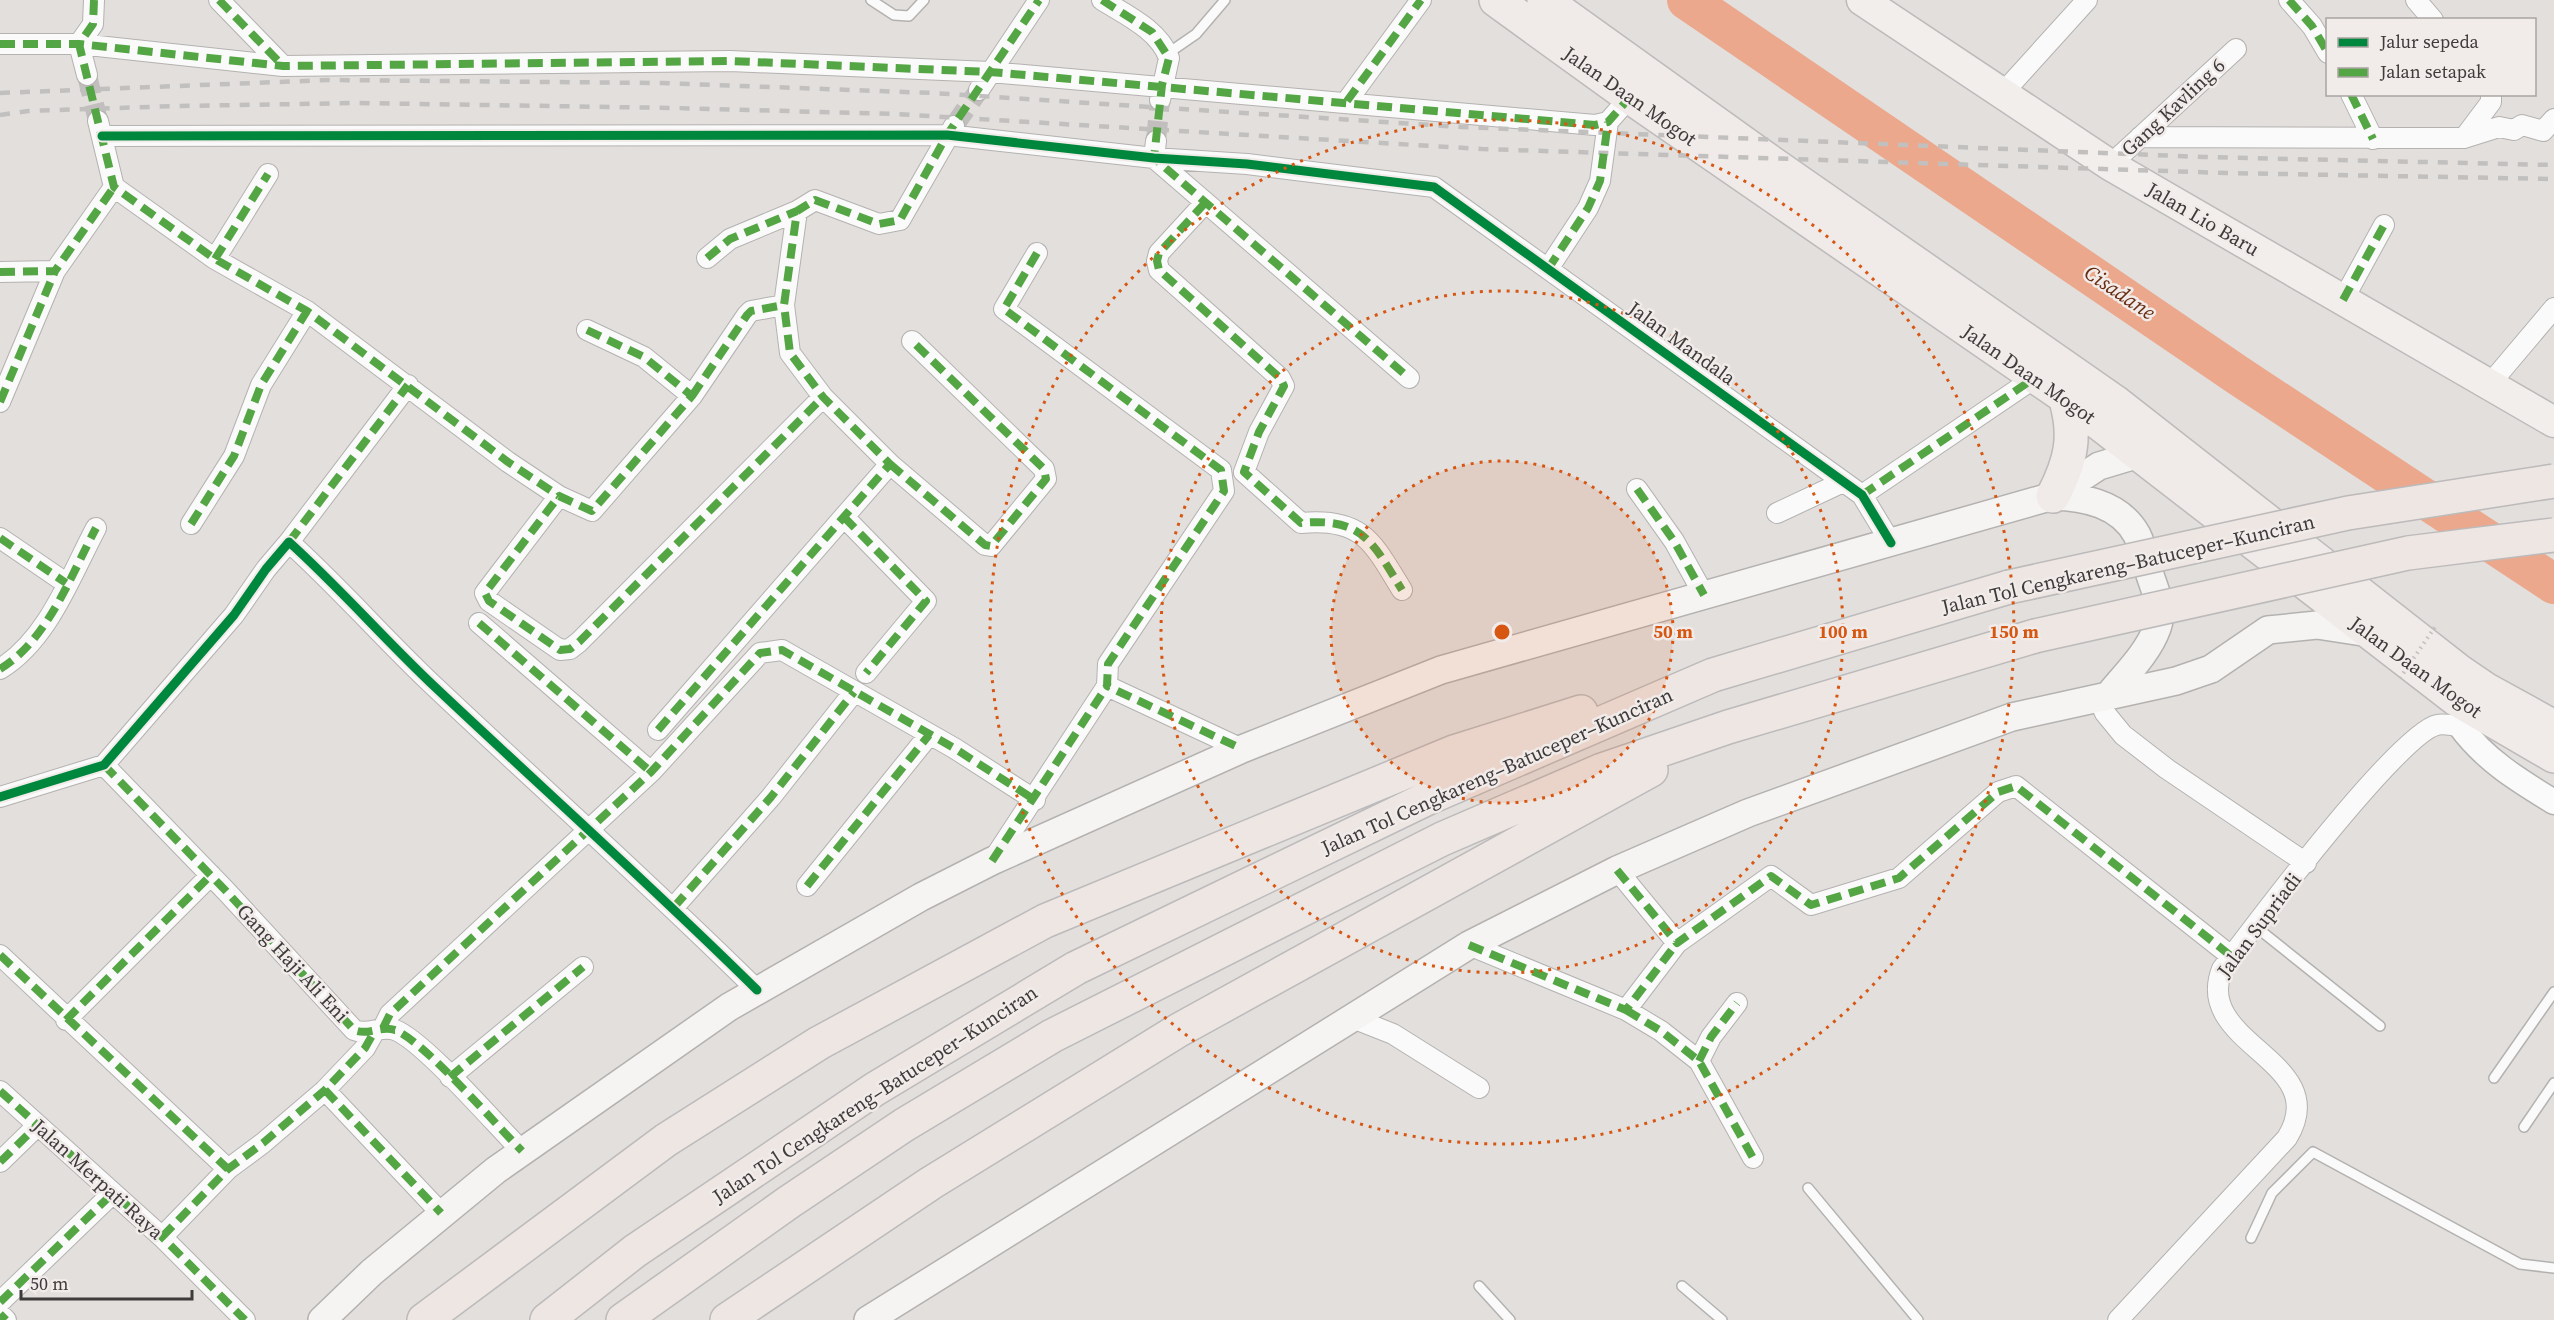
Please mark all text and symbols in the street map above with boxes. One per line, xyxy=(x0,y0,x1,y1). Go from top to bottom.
legend xyxy=(2326,18,2536,96)
text: Jalur sepeda xyxy=(2379,29,2479,54)
street label: Jalan Daan Mogot xyxy=(1557,39,1703,153)
street label: Gang Kavling 6 xyxy=(2115,52,2231,162)
text: Jalan setapak xyxy=(2379,59,2486,84)
street label: Jalan Lio Baru xyxy=(2141,175,2265,263)
water label: Cisadane xyxy=(2079,258,2162,327)
street label: Jalan Mandala xyxy=(1622,294,1742,392)
street label: Jalan Daan Mogot xyxy=(1956,317,2102,431)
street label: Jalan Tol Cengkareng–Batuceper–Kunciran xyxy=(1938,507,2317,621)
street label: Jalan Daan Mogot xyxy=(2343,609,2488,725)
text: 50 m xyxy=(1653,619,1693,644)
text: 100 m xyxy=(1818,619,1868,644)
text: 150 m xyxy=(1989,619,2039,644)
centre of rings xyxy=(1492,622,1512,642)
street label: Jalan Tol Cengkareng–Batuceper–Kunciran xyxy=(1316,681,1677,862)
street label: Jalan Supriadi xyxy=(2210,867,2308,984)
street label: Gang Haji Ali Eni xyxy=(231,898,355,1028)
street label: Jalan Tol Cengkareng–Batuceper–Kunciran xyxy=(706,978,1043,1210)
street label: Jalan Merpati Raya xyxy=(25,1112,170,1246)
scale bar xyxy=(21,1263,192,1301)
text: 50 m xyxy=(30,1271,68,1296)

